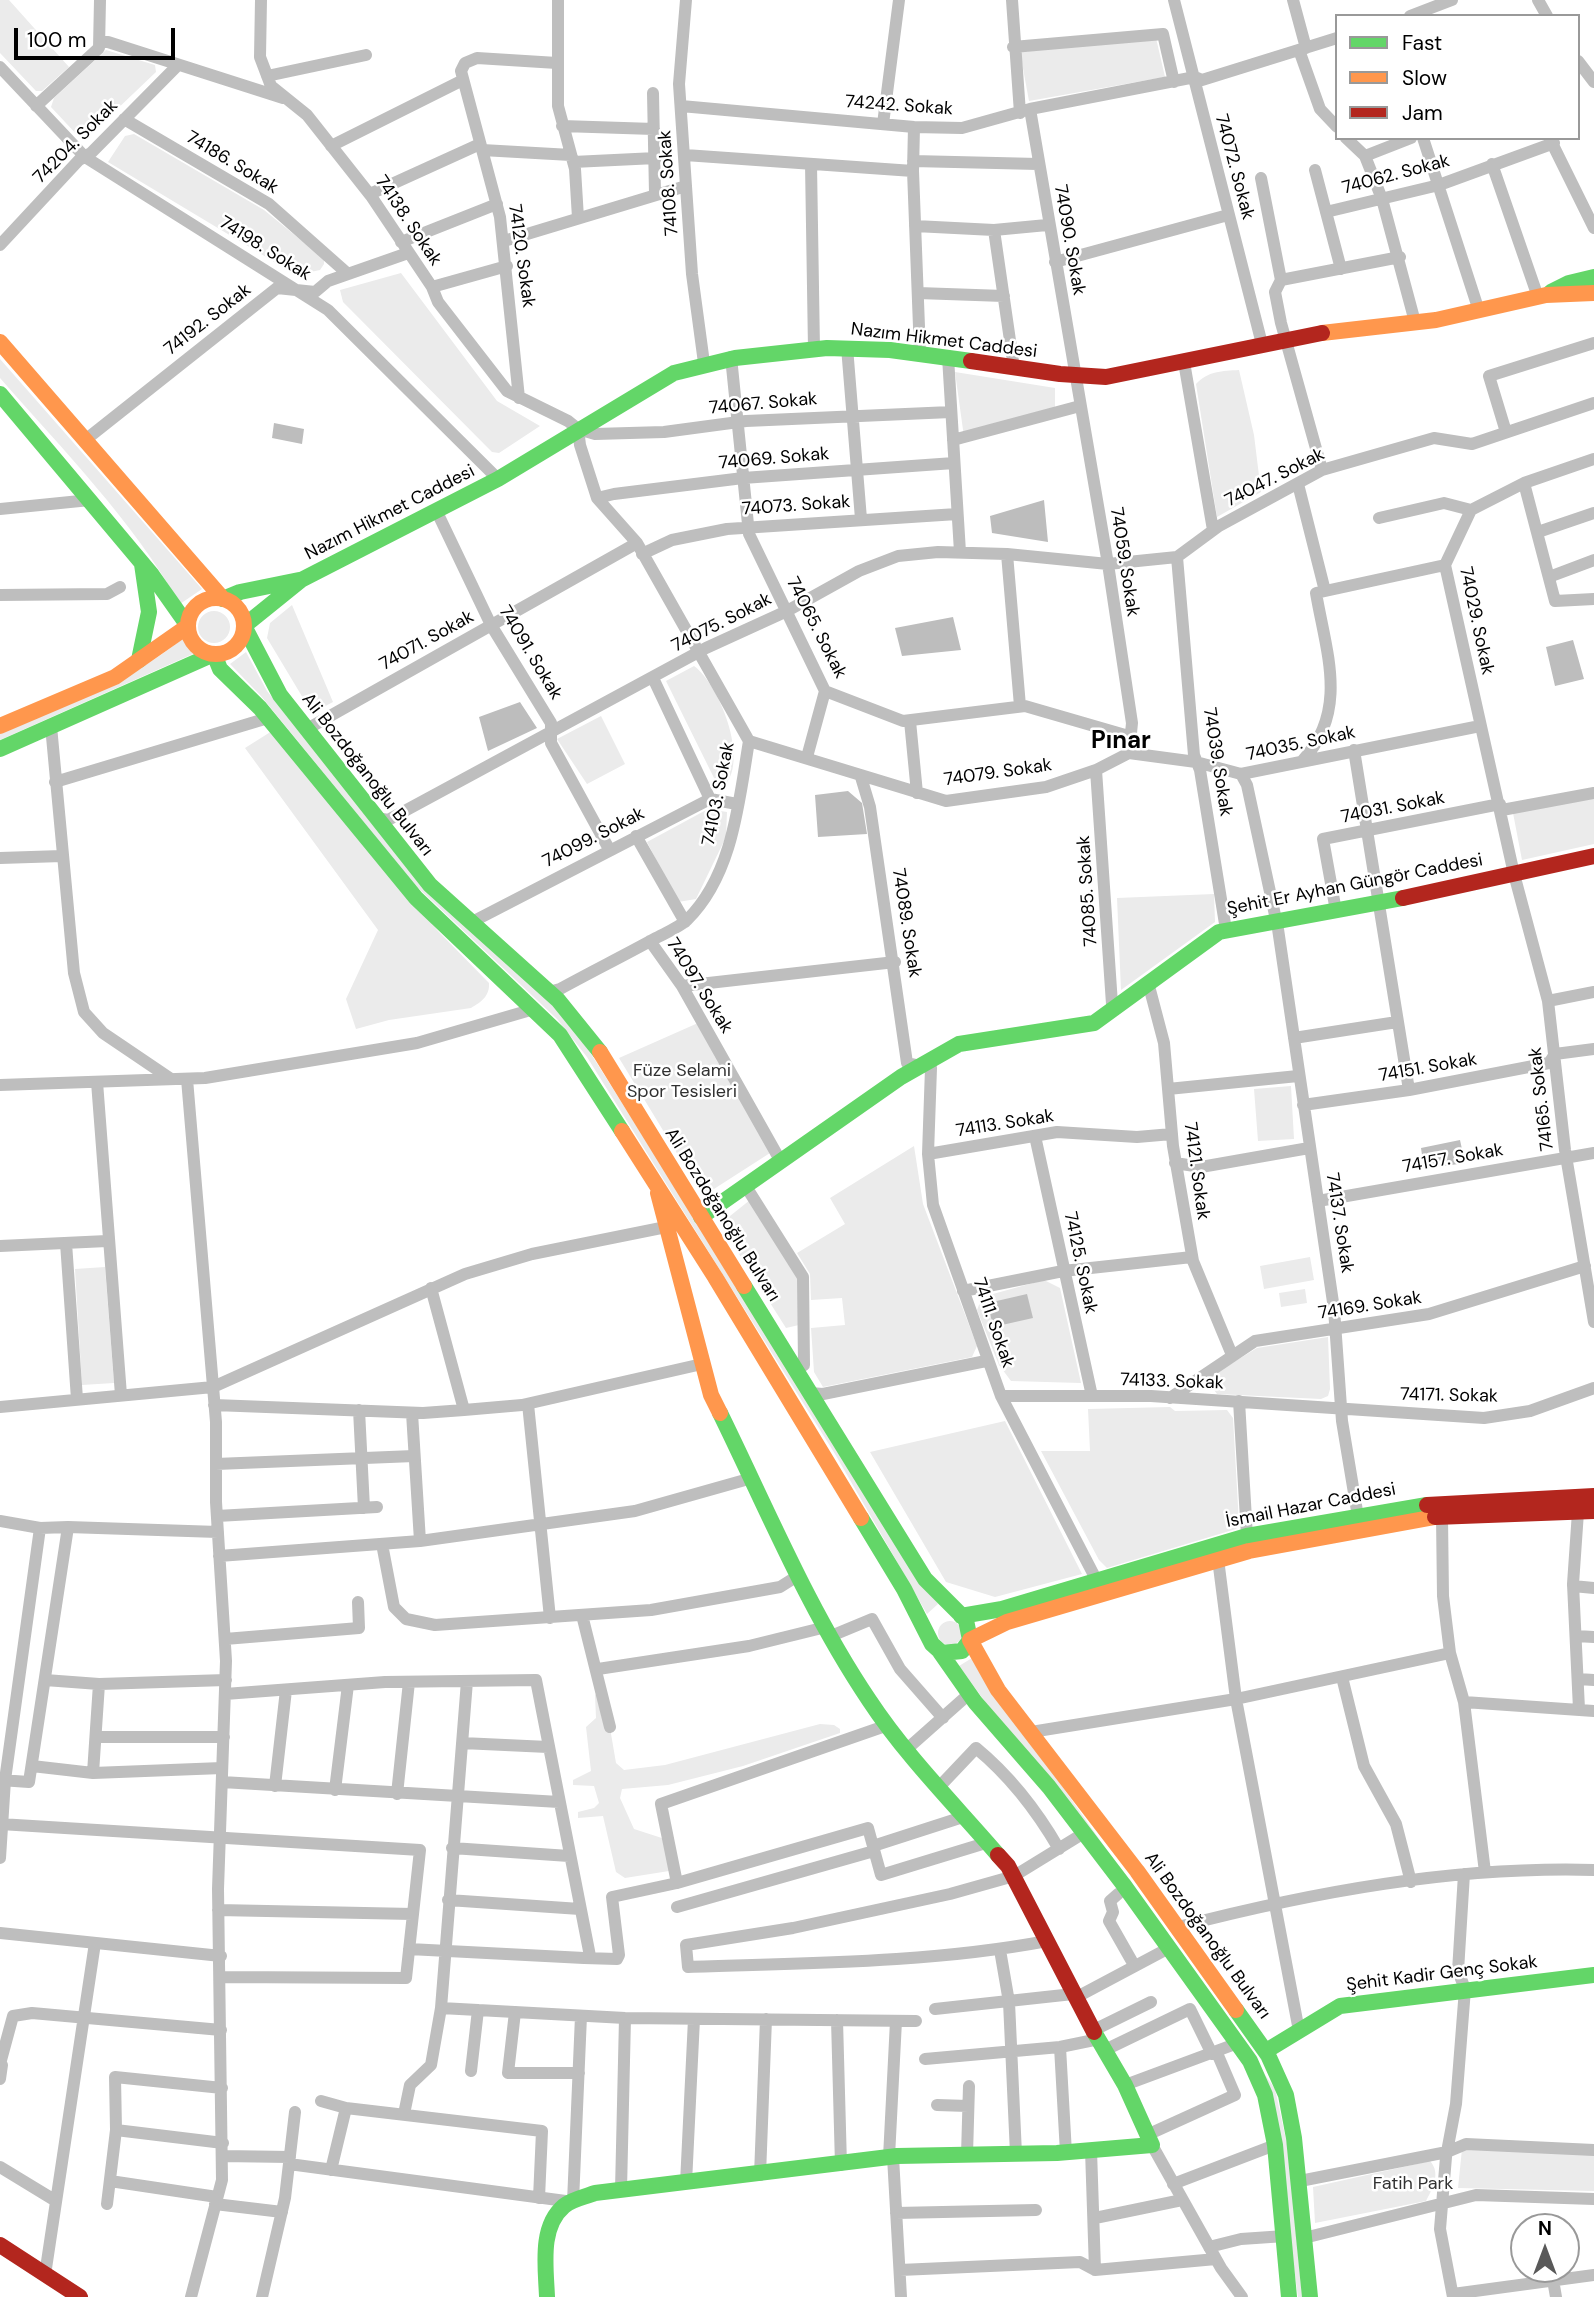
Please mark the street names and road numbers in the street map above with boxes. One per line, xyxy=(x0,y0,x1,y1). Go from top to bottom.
street label: 74242. Sokak xyxy=(844,91,954,121)
street label: 74204. Sokak xyxy=(29,95,123,189)
street label: 74072. Sokak xyxy=(1210,112,1258,222)
street label: 74186. Sokak xyxy=(182,127,282,199)
street label: 74108. Sokak xyxy=(655,130,683,236)
street label: 74062. Sokak xyxy=(1340,150,1452,200)
street label: 74138. Sokak xyxy=(370,172,446,270)
street label: 74090. Sokak xyxy=(1049,183,1089,297)
street label: 74120. Sokak xyxy=(503,203,539,309)
street label: 74198. Sokak xyxy=(215,212,315,286)
street label: 74192. Sokak xyxy=(160,280,256,360)
street label: Nazım Hikmet Caddesi xyxy=(850,319,1038,363)
street label: 74067. Sokak xyxy=(708,389,818,419)
street label: 74069. Sokak xyxy=(718,443,830,475)
street label: 74047. Sokak xyxy=(1222,444,1328,512)
street label: Nazım Hikmet Caddesi xyxy=(302,461,478,565)
street label: 74073. Sokak xyxy=(741,491,851,521)
street label: 74059. Sokak xyxy=(1105,506,1143,618)
street label: 74029. Sokak xyxy=(1454,565,1498,677)
street label: 74065. Sokak xyxy=(781,574,851,682)
street label: 74075. Sokak xyxy=(669,589,775,657)
street label: 74091. Sokak xyxy=(494,602,566,704)
street label: 74071. Sokak xyxy=(376,606,478,676)
street label: Ali Bozdoğanoğlu Bulvarı xyxy=(297,689,437,861)
street label: 74039. Sokak xyxy=(1198,706,1236,818)
street label: 74035. Sokak xyxy=(1245,722,1357,766)
street label: 74103. Sokak xyxy=(698,740,740,848)
street label: 74079. Sokak xyxy=(943,755,1053,791)
street label: 74031. Sokak xyxy=(1339,787,1447,829)
street label: 74099. Sokak xyxy=(540,803,648,873)
street label: 74085. Sokak xyxy=(1073,835,1103,947)
street label: Şehit Er Ayhan Güngör Caddesi xyxy=(1225,850,1485,920)
street label: 74089. Sokak xyxy=(887,867,925,979)
street label: 74097. Sokak xyxy=(661,934,737,1038)
street label: 74165. Sokak xyxy=(1525,1046,1559,1152)
street label: 74151. Sokak xyxy=(1377,1049,1479,1087)
street label: 74113. Sokak xyxy=(955,1106,1055,1142)
street label: 74121. Sokak xyxy=(1178,1121,1214,1221)
street label: Ali Bozdoğanoğlu Bulvarı xyxy=(660,1124,784,1306)
street label: 74157. Sokak xyxy=(1401,1140,1505,1178)
street label: 74137. Sokak xyxy=(1320,1171,1358,1275)
street label: 74125. Sokak xyxy=(1059,1210,1101,1316)
street label: 74111. Sokak xyxy=(968,1275,1018,1371)
street label: 74169. Sokak xyxy=(1317,1287,1423,1325)
street label: 74133. Sokak xyxy=(1120,1369,1224,1395)
street label: 74171. Sokak xyxy=(1400,1384,1498,1408)
street label: İsmail Hazar Caddesi xyxy=(1224,1479,1398,1533)
street label: Ali Bozdoğanoğlu Bulvarı xyxy=(1139,1848,1275,2024)
street label: Şehit Kadir Genç Sokak xyxy=(1345,1952,1539,1996)

